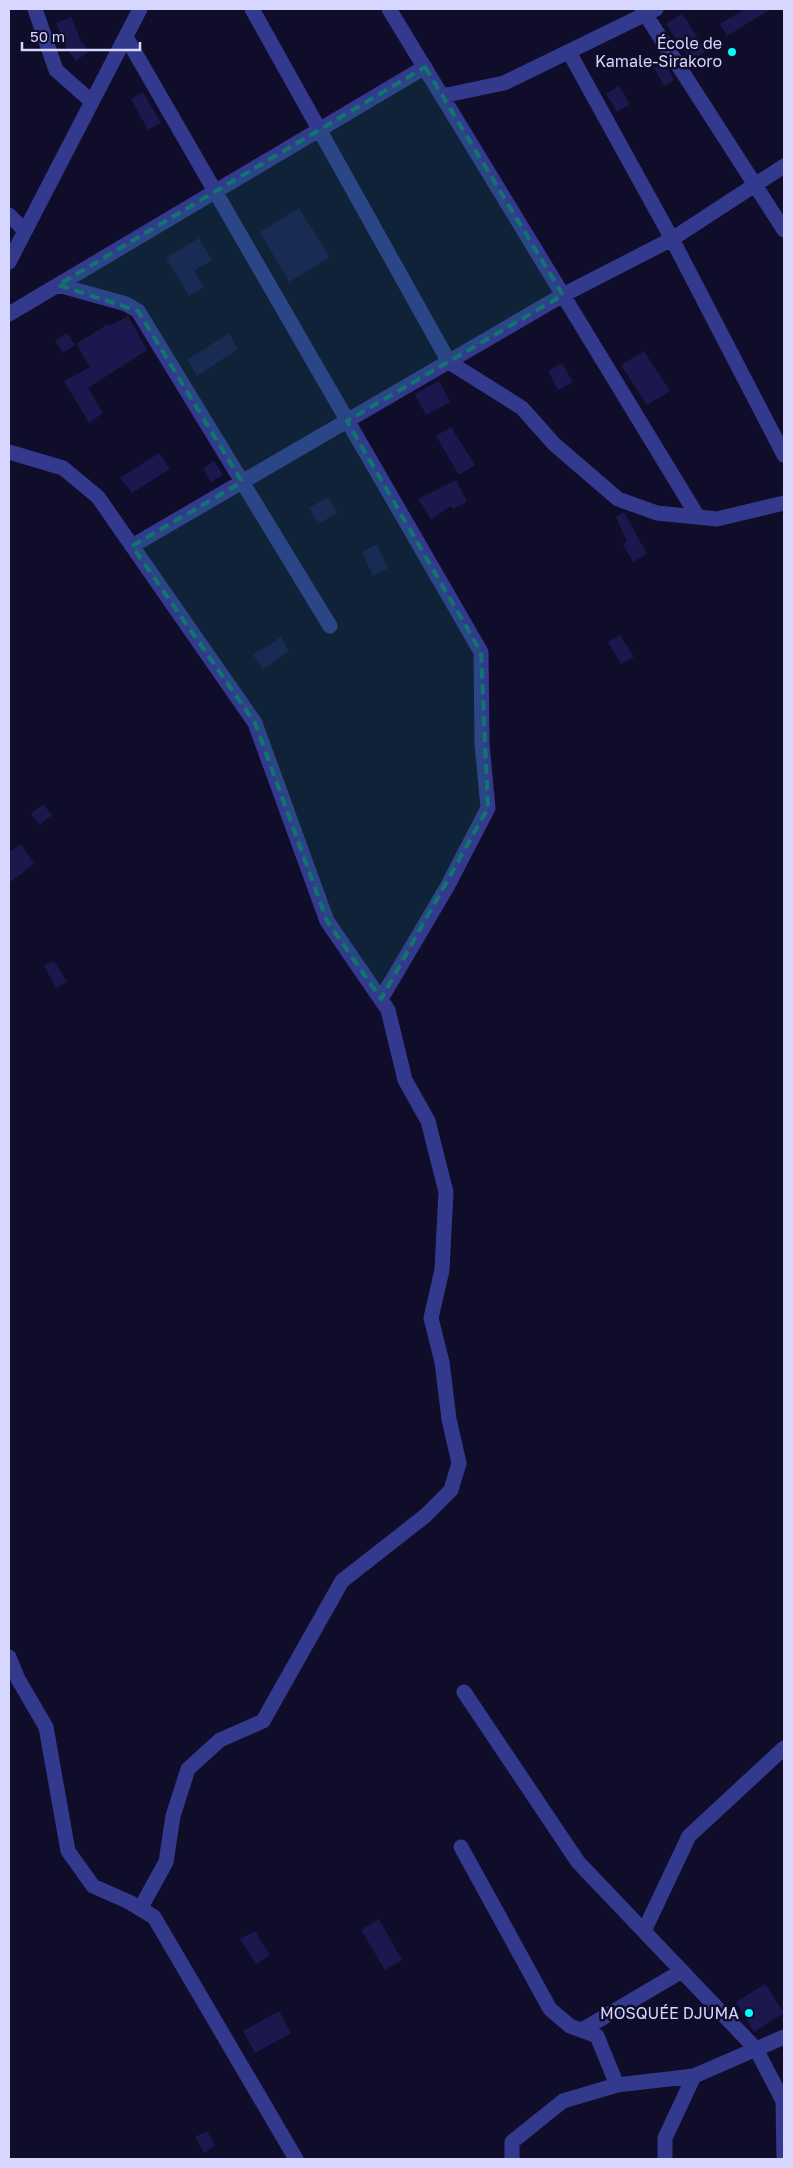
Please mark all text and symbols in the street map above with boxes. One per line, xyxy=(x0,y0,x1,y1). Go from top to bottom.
scale bar xyxy=(22,20,140,52)
text: 50 m xyxy=(30,27,65,45)
place label: École de Kamale-Sirakoro xyxy=(595,33,722,71)
marker: École de Kamale-Sirakoro xyxy=(726,46,738,58)
place label: MOSQUÉE DJUMA xyxy=(600,2003,739,2023)
marker: MOSQUÉE DJUMA xyxy=(743,2007,755,2019)

